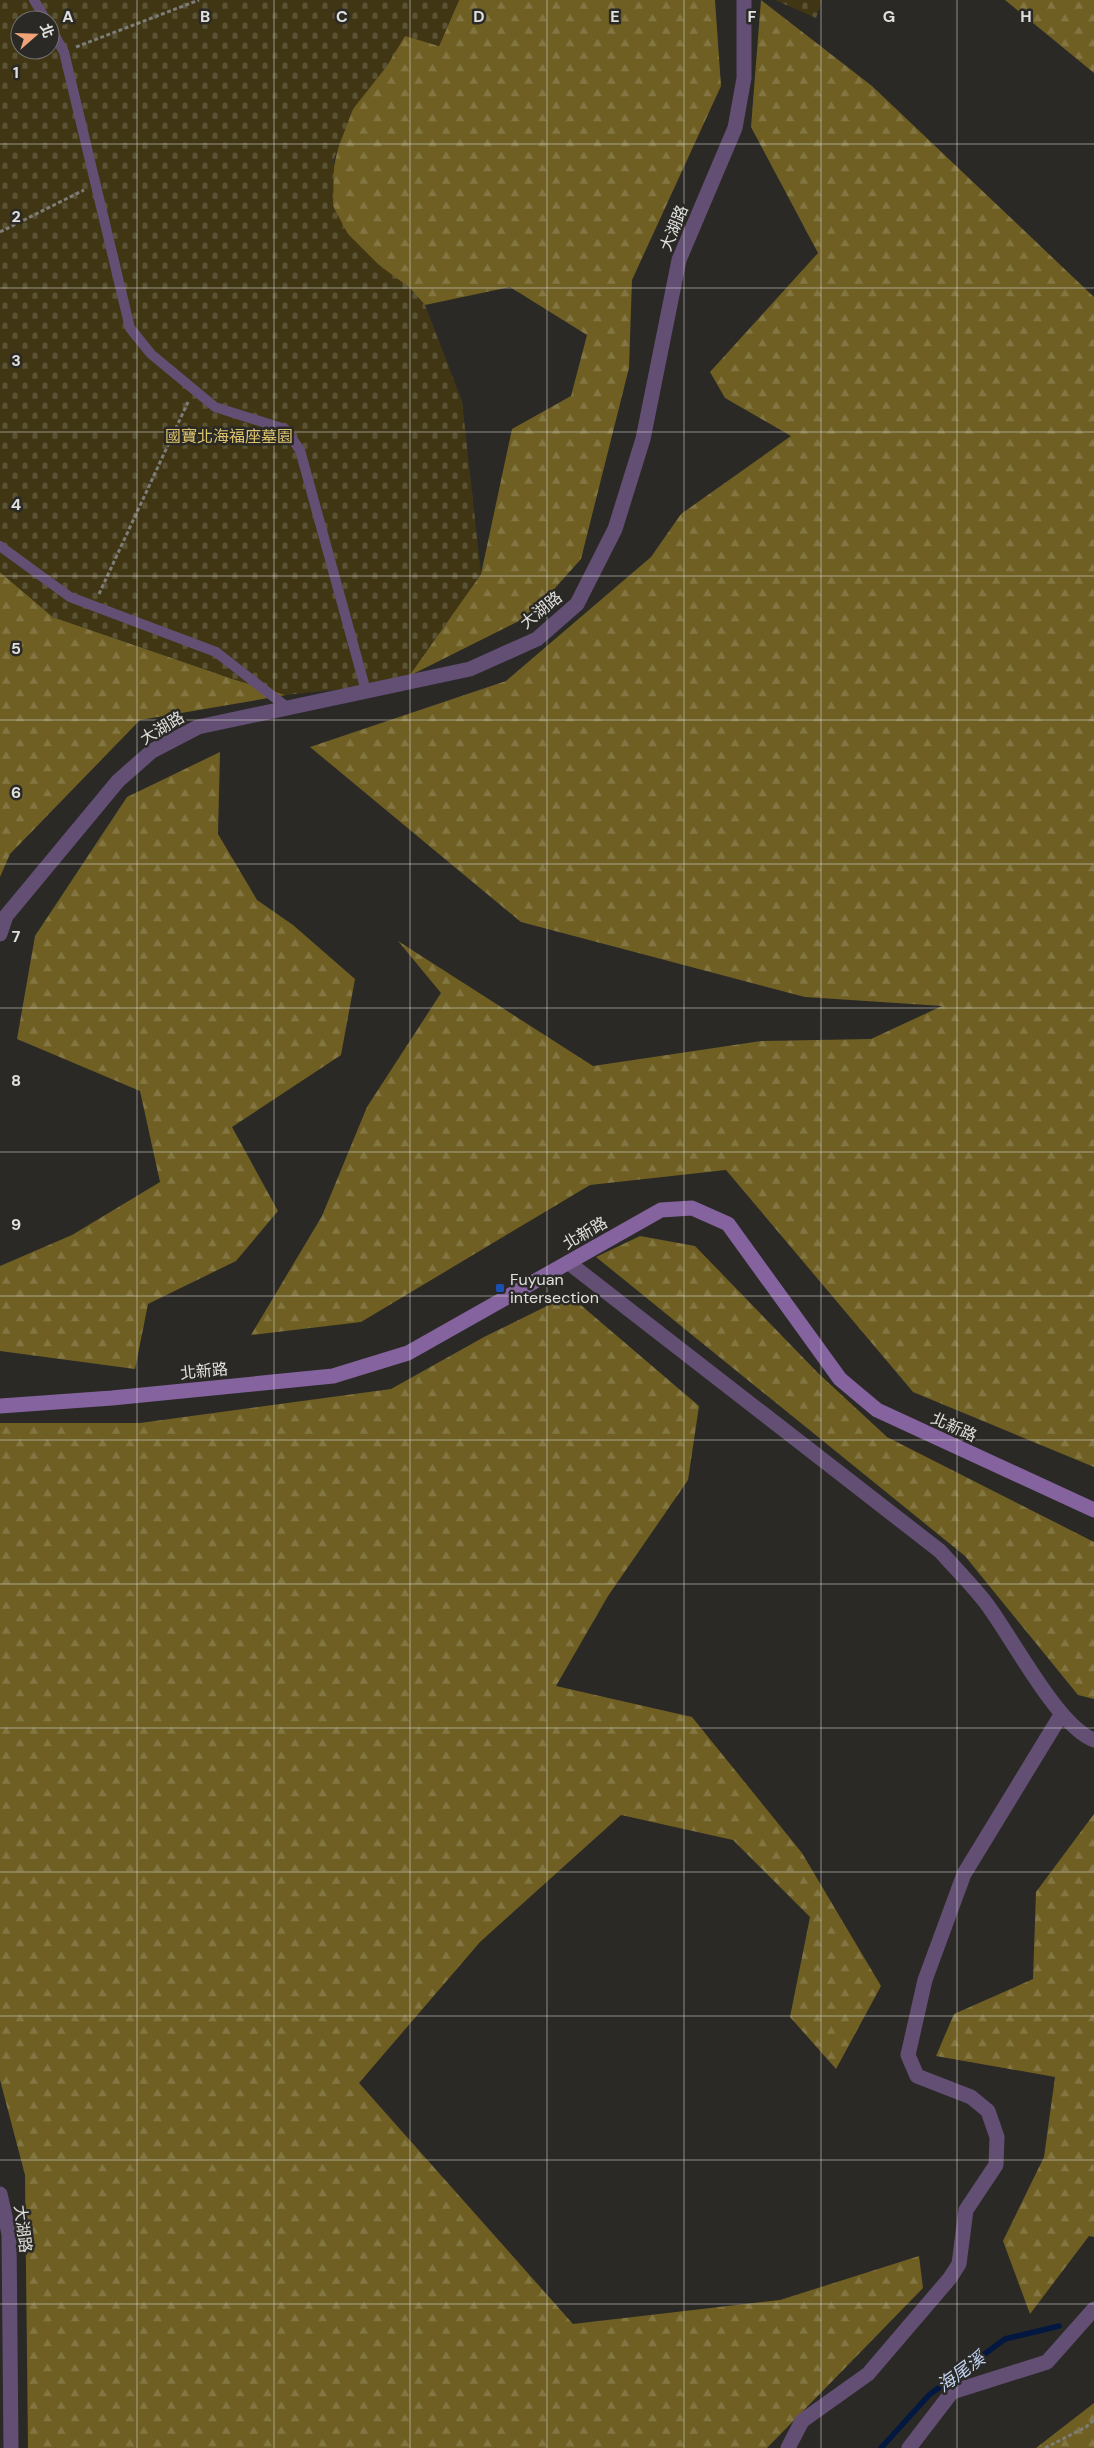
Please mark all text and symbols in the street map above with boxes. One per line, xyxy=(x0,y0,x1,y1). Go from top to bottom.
text: A xyxy=(62,6,74,27)
text: B xyxy=(200,6,210,27)
text: C xyxy=(336,6,348,27)
text: D xyxy=(473,6,485,27)
text: E xyxy=(610,6,620,27)
text: F xyxy=(748,6,757,27)
text: G xyxy=(883,6,895,27)
text: H xyxy=(1020,6,1032,27)
north arrow xyxy=(10,10,60,60)
text: 北 xyxy=(36,21,58,40)
text: 1 xyxy=(13,62,19,83)
street label: 大湖路 xyxy=(655,202,693,254)
text: 2 xyxy=(11,206,21,227)
text: 3 xyxy=(11,350,21,371)
park label: 國寶北海福座墓園 xyxy=(165,426,293,447)
text: 4 xyxy=(11,494,21,515)
street label: 大湖路 xyxy=(516,587,566,633)
text: 5 xyxy=(11,638,21,659)
street label: 大湖路 xyxy=(136,707,188,749)
text: 6 xyxy=(11,782,21,803)
text: 7 xyxy=(12,926,21,947)
text: 8 xyxy=(11,1070,21,1091)
street label: 北新路 xyxy=(559,1212,611,1254)
text: 9 xyxy=(11,1214,21,1235)
place label: Fuyuan intersection xyxy=(510,1269,599,1308)
marker: Fuyuan intersection xyxy=(494,1282,506,1294)
street label: 北新路 xyxy=(179,1358,229,1384)
street label: 北新路 xyxy=(928,1408,980,1446)
street label: 大湖路 xyxy=(10,2204,36,2254)
water label: 海尾溪 xyxy=(932,2345,992,2398)

